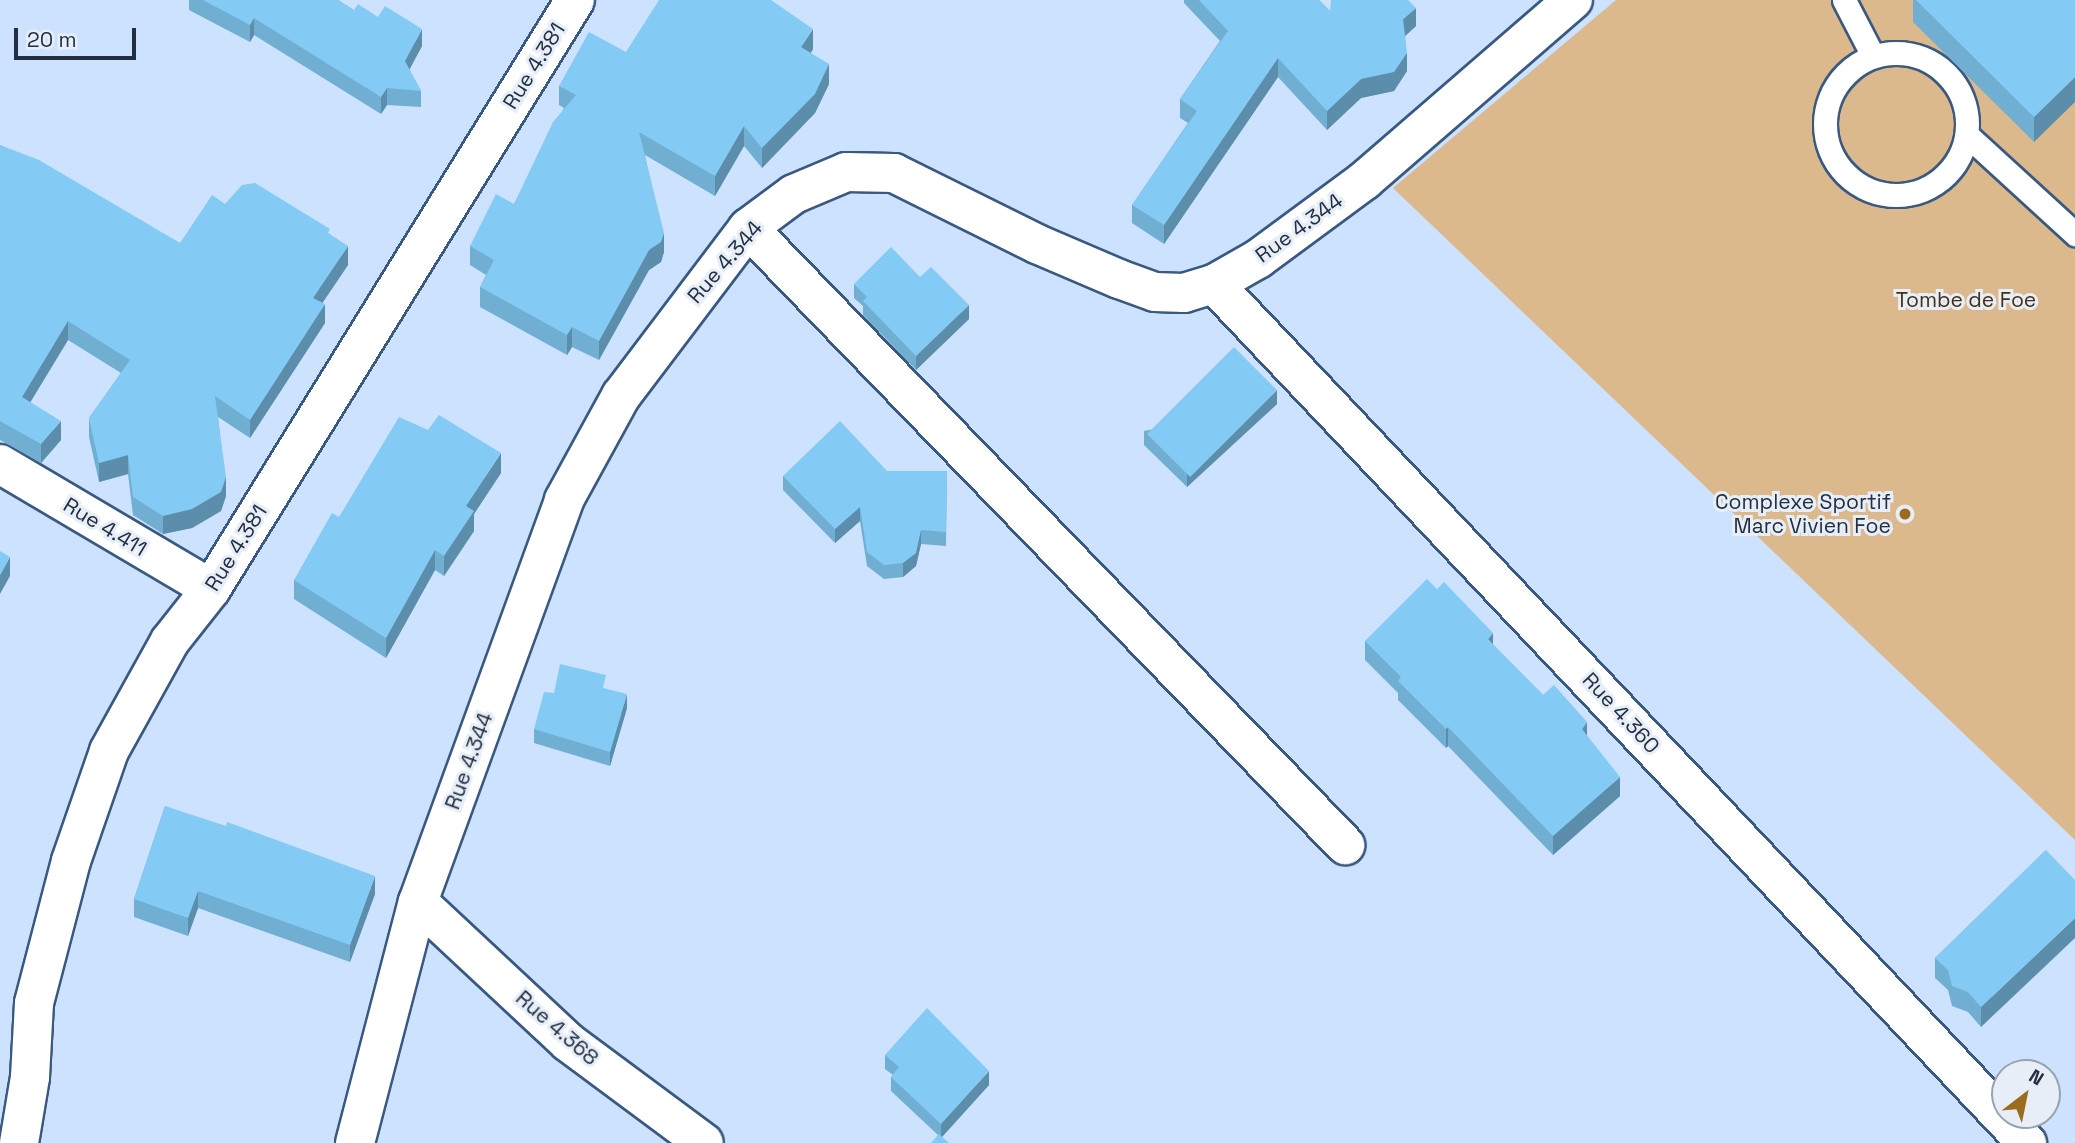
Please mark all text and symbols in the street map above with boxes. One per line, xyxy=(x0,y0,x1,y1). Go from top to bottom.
scale bar xyxy=(18,14,140,58)
street label: Rue 4.381 xyxy=(498,18,570,114)
text: 20 m xyxy=(27,26,77,53)
street label: Rue 4.344 xyxy=(1251,188,1347,268)
street label: Rue 4.344 xyxy=(682,216,768,308)
park label: Tombe de Foe xyxy=(1896,287,2036,313)
place label: Complexe Sportif Marc Vivien Foe xyxy=(1715,489,1891,539)
street label: Rue 4.411 xyxy=(59,492,151,562)
street label: Rue 4.381 xyxy=(200,500,272,596)
marker: Complexe Sportif Marc Vivien Foe xyxy=(1897,506,1913,522)
street label: Rue 4.360 xyxy=(1577,667,1665,759)
street label: Rue 4.344 xyxy=(440,709,498,813)
street label: Rue 4.368 xyxy=(511,985,603,1071)
north arrow xyxy=(1991,1059,2061,1129)
text: N xyxy=(2024,1063,2048,1091)

